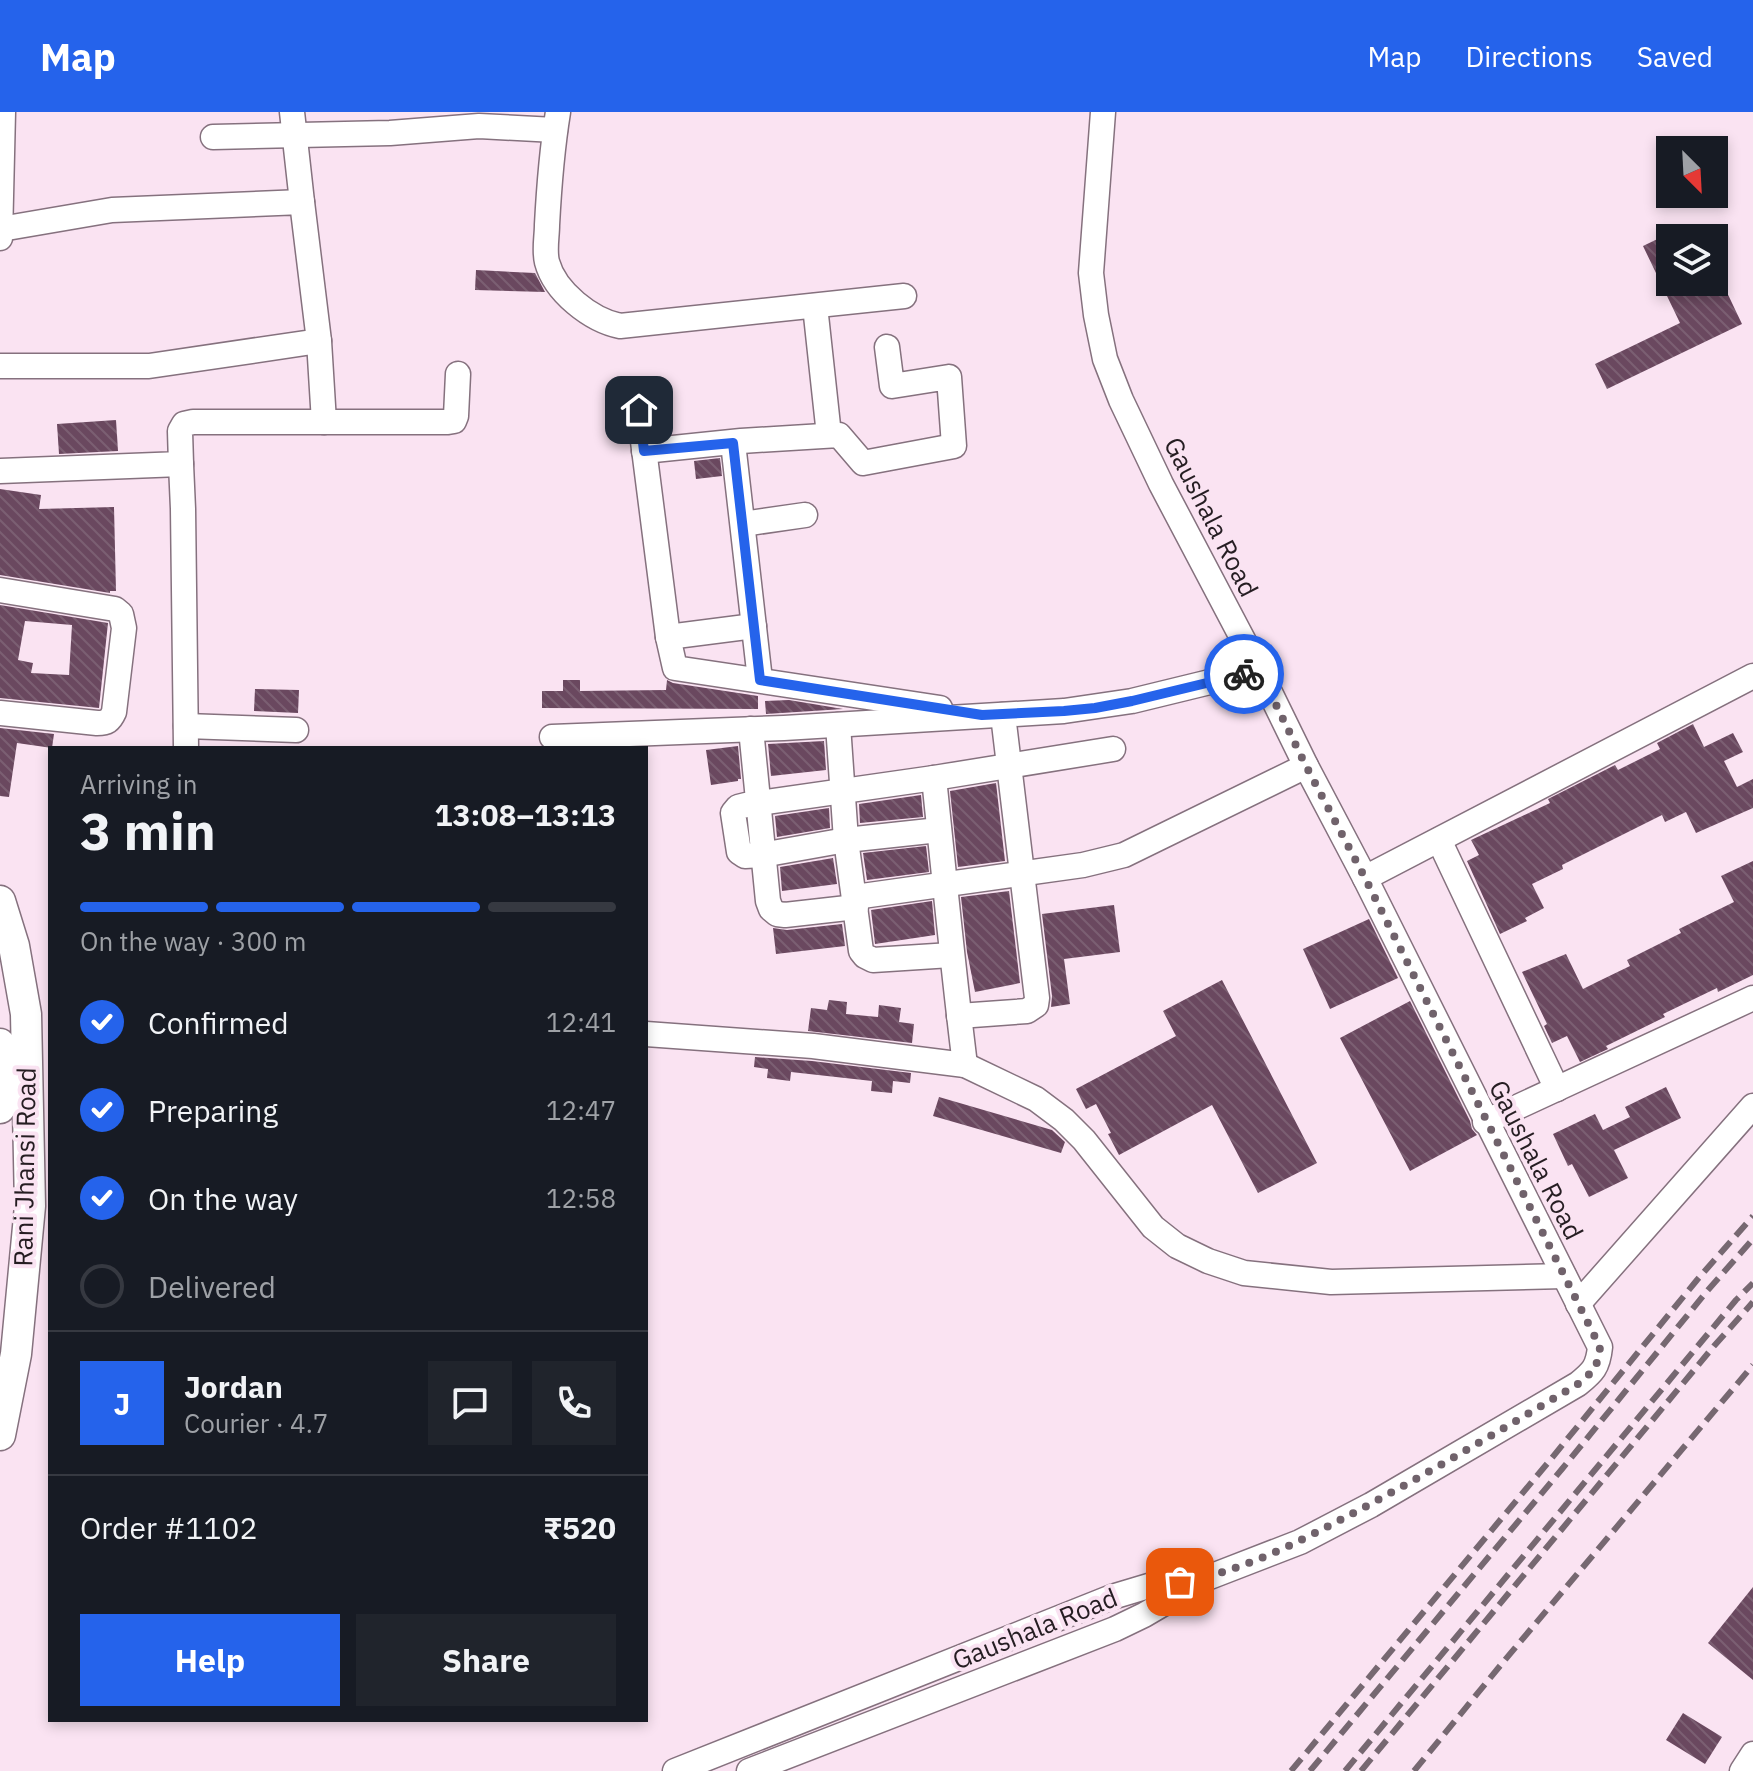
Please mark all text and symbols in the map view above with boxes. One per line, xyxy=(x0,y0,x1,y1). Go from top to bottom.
text: Map xyxy=(40,32,116,81)
text: Map xyxy=(1367,38,1421,75)
text: Directions xyxy=(1465,38,1593,75)
text: Saved xyxy=(1637,38,1713,75)
north arrow xyxy=(1656,136,1728,208)
map controls xyxy=(1656,136,1728,296)
button: layers xyxy=(1656,224,1728,296)
pin xyxy=(605,376,673,444)
icon: home xyxy=(617,388,661,432)
street label: Gaushala Road xyxy=(1157,431,1267,602)
courier xyxy=(1204,634,1284,714)
icon: bike xyxy=(1222,652,1266,696)
text: Arriving in xyxy=(80,767,197,801)
text: 13:08–13:13 xyxy=(435,795,616,834)
text: 3 min xyxy=(80,797,216,864)
text: On the way · 300 m xyxy=(80,924,306,958)
icon: check xyxy=(80,1000,124,1044)
text: Confirmed xyxy=(148,1003,289,1042)
text: 12:41 xyxy=(546,1005,616,1039)
street label: Rani Jhansi Road xyxy=(5,1067,43,1267)
street label: Gaushala Road xyxy=(1482,1074,1592,1245)
icon: check xyxy=(80,1088,124,1132)
text: Preparing xyxy=(148,1091,278,1130)
text: 12:47 xyxy=(546,1093,616,1127)
icon: check xyxy=(80,1176,124,1220)
text: On the way xyxy=(148,1179,298,1218)
text: 12:58 xyxy=(546,1181,616,1215)
text: Delivered xyxy=(148,1267,276,1306)
button: chat xyxy=(428,1361,512,1445)
button: phone xyxy=(532,1361,616,1445)
text: Jordan xyxy=(184,1367,283,1406)
text: J xyxy=(114,1384,130,1423)
text: Courier · 4.7 xyxy=(184,1406,328,1440)
text: Order #1102 xyxy=(80,1508,257,1547)
text: ₹520 xyxy=(543,1508,616,1547)
pin xyxy=(1146,1548,1214,1616)
icon: bag xyxy=(1158,1560,1202,1604)
street label: Gaushala Road xyxy=(947,1580,1122,1677)
button: Help xyxy=(80,1614,340,1706)
button: Share xyxy=(356,1614,616,1706)

